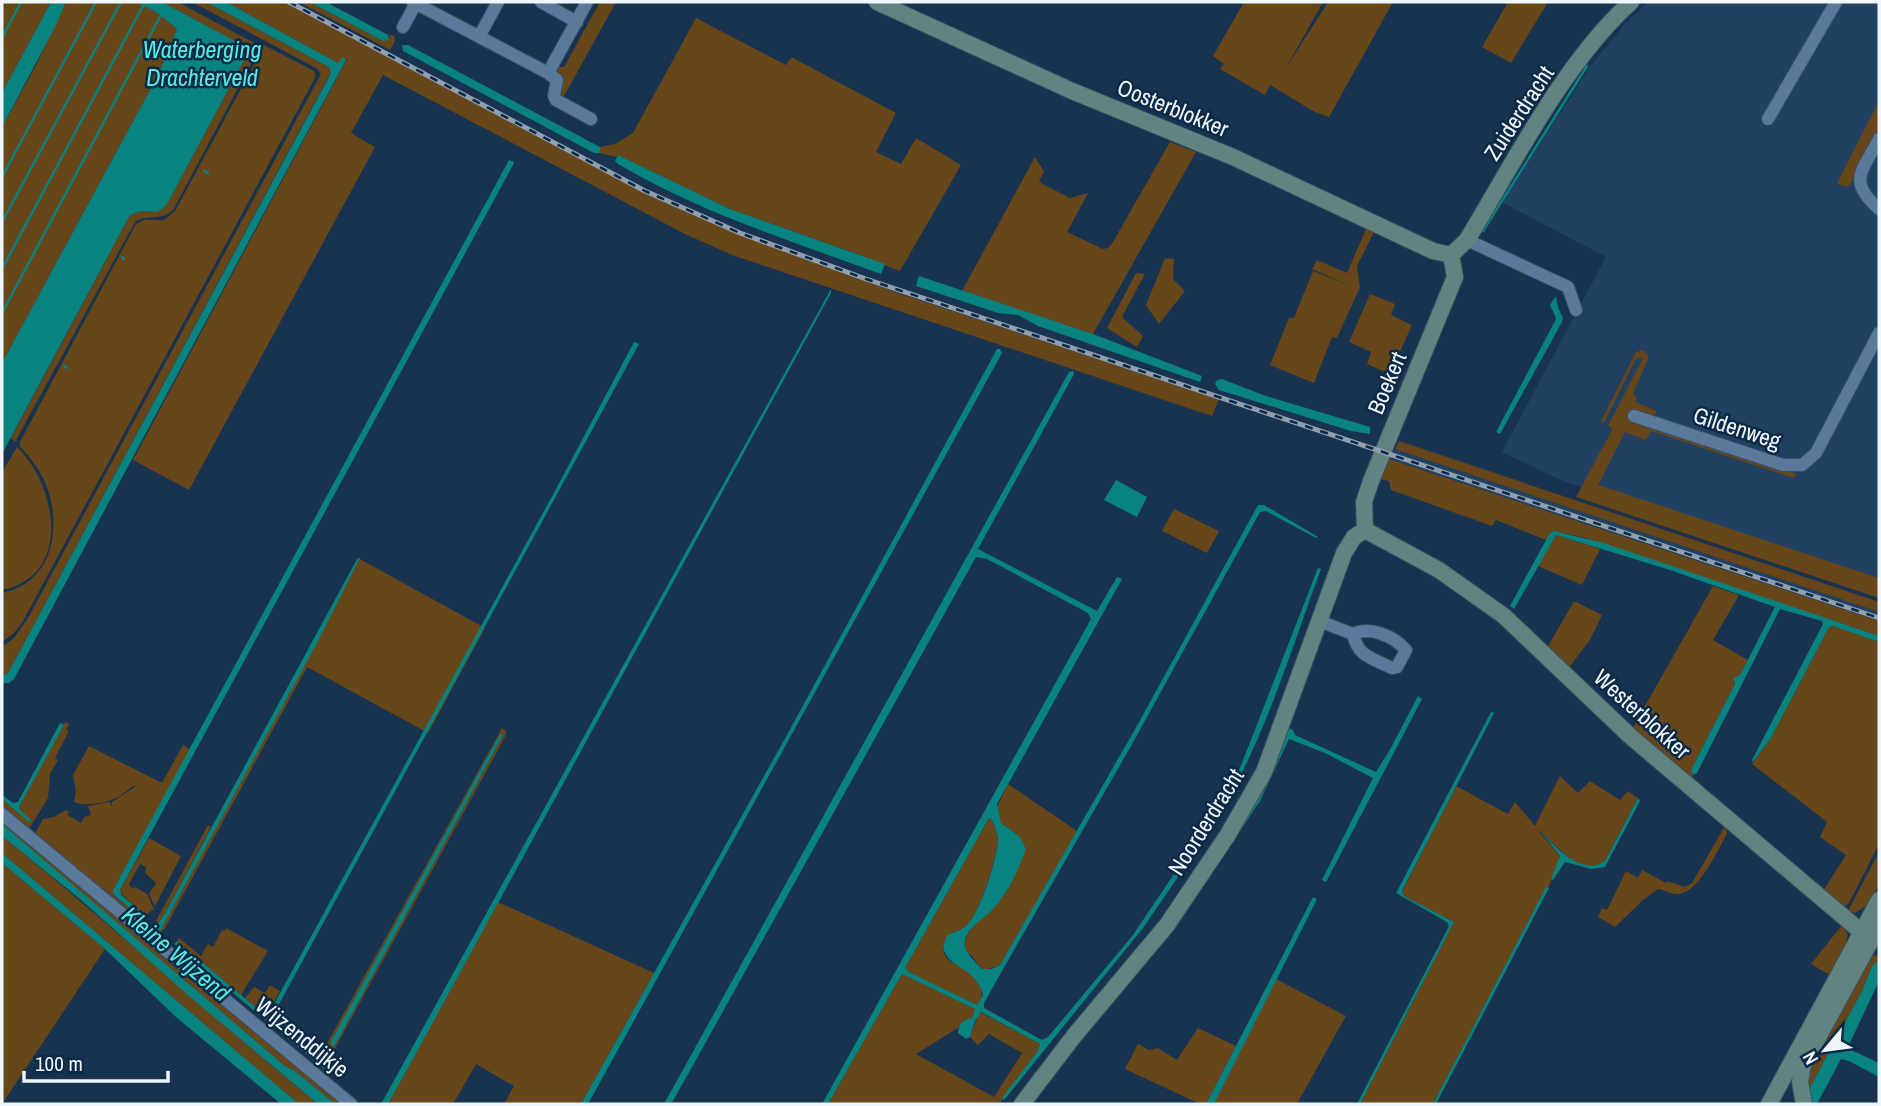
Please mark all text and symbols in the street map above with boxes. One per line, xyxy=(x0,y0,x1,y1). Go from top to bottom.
water label: Waterberging Drachterveld xyxy=(143,33,261,93)
street label: Zuiderdracht xyxy=(1476,59,1561,166)
street label: Oosterblokker xyxy=(1113,71,1234,144)
street label: Boekert xyxy=(1360,347,1414,419)
street label: Gildenweg xyxy=(1689,399,1785,456)
street label: Westerblokker xyxy=(1587,662,1698,766)
street label: Noorderdracht xyxy=(1160,762,1251,881)
water label: Kleine Wijzend xyxy=(116,899,238,1009)
street label: Wijzenddijkje xyxy=(249,989,356,1084)
north arrow xyxy=(1790,1015,1860,1085)
scale bar xyxy=(24,1040,168,1084)
text: N xyxy=(1796,1047,1824,1069)
text: 100 m xyxy=(35,1049,83,1078)

